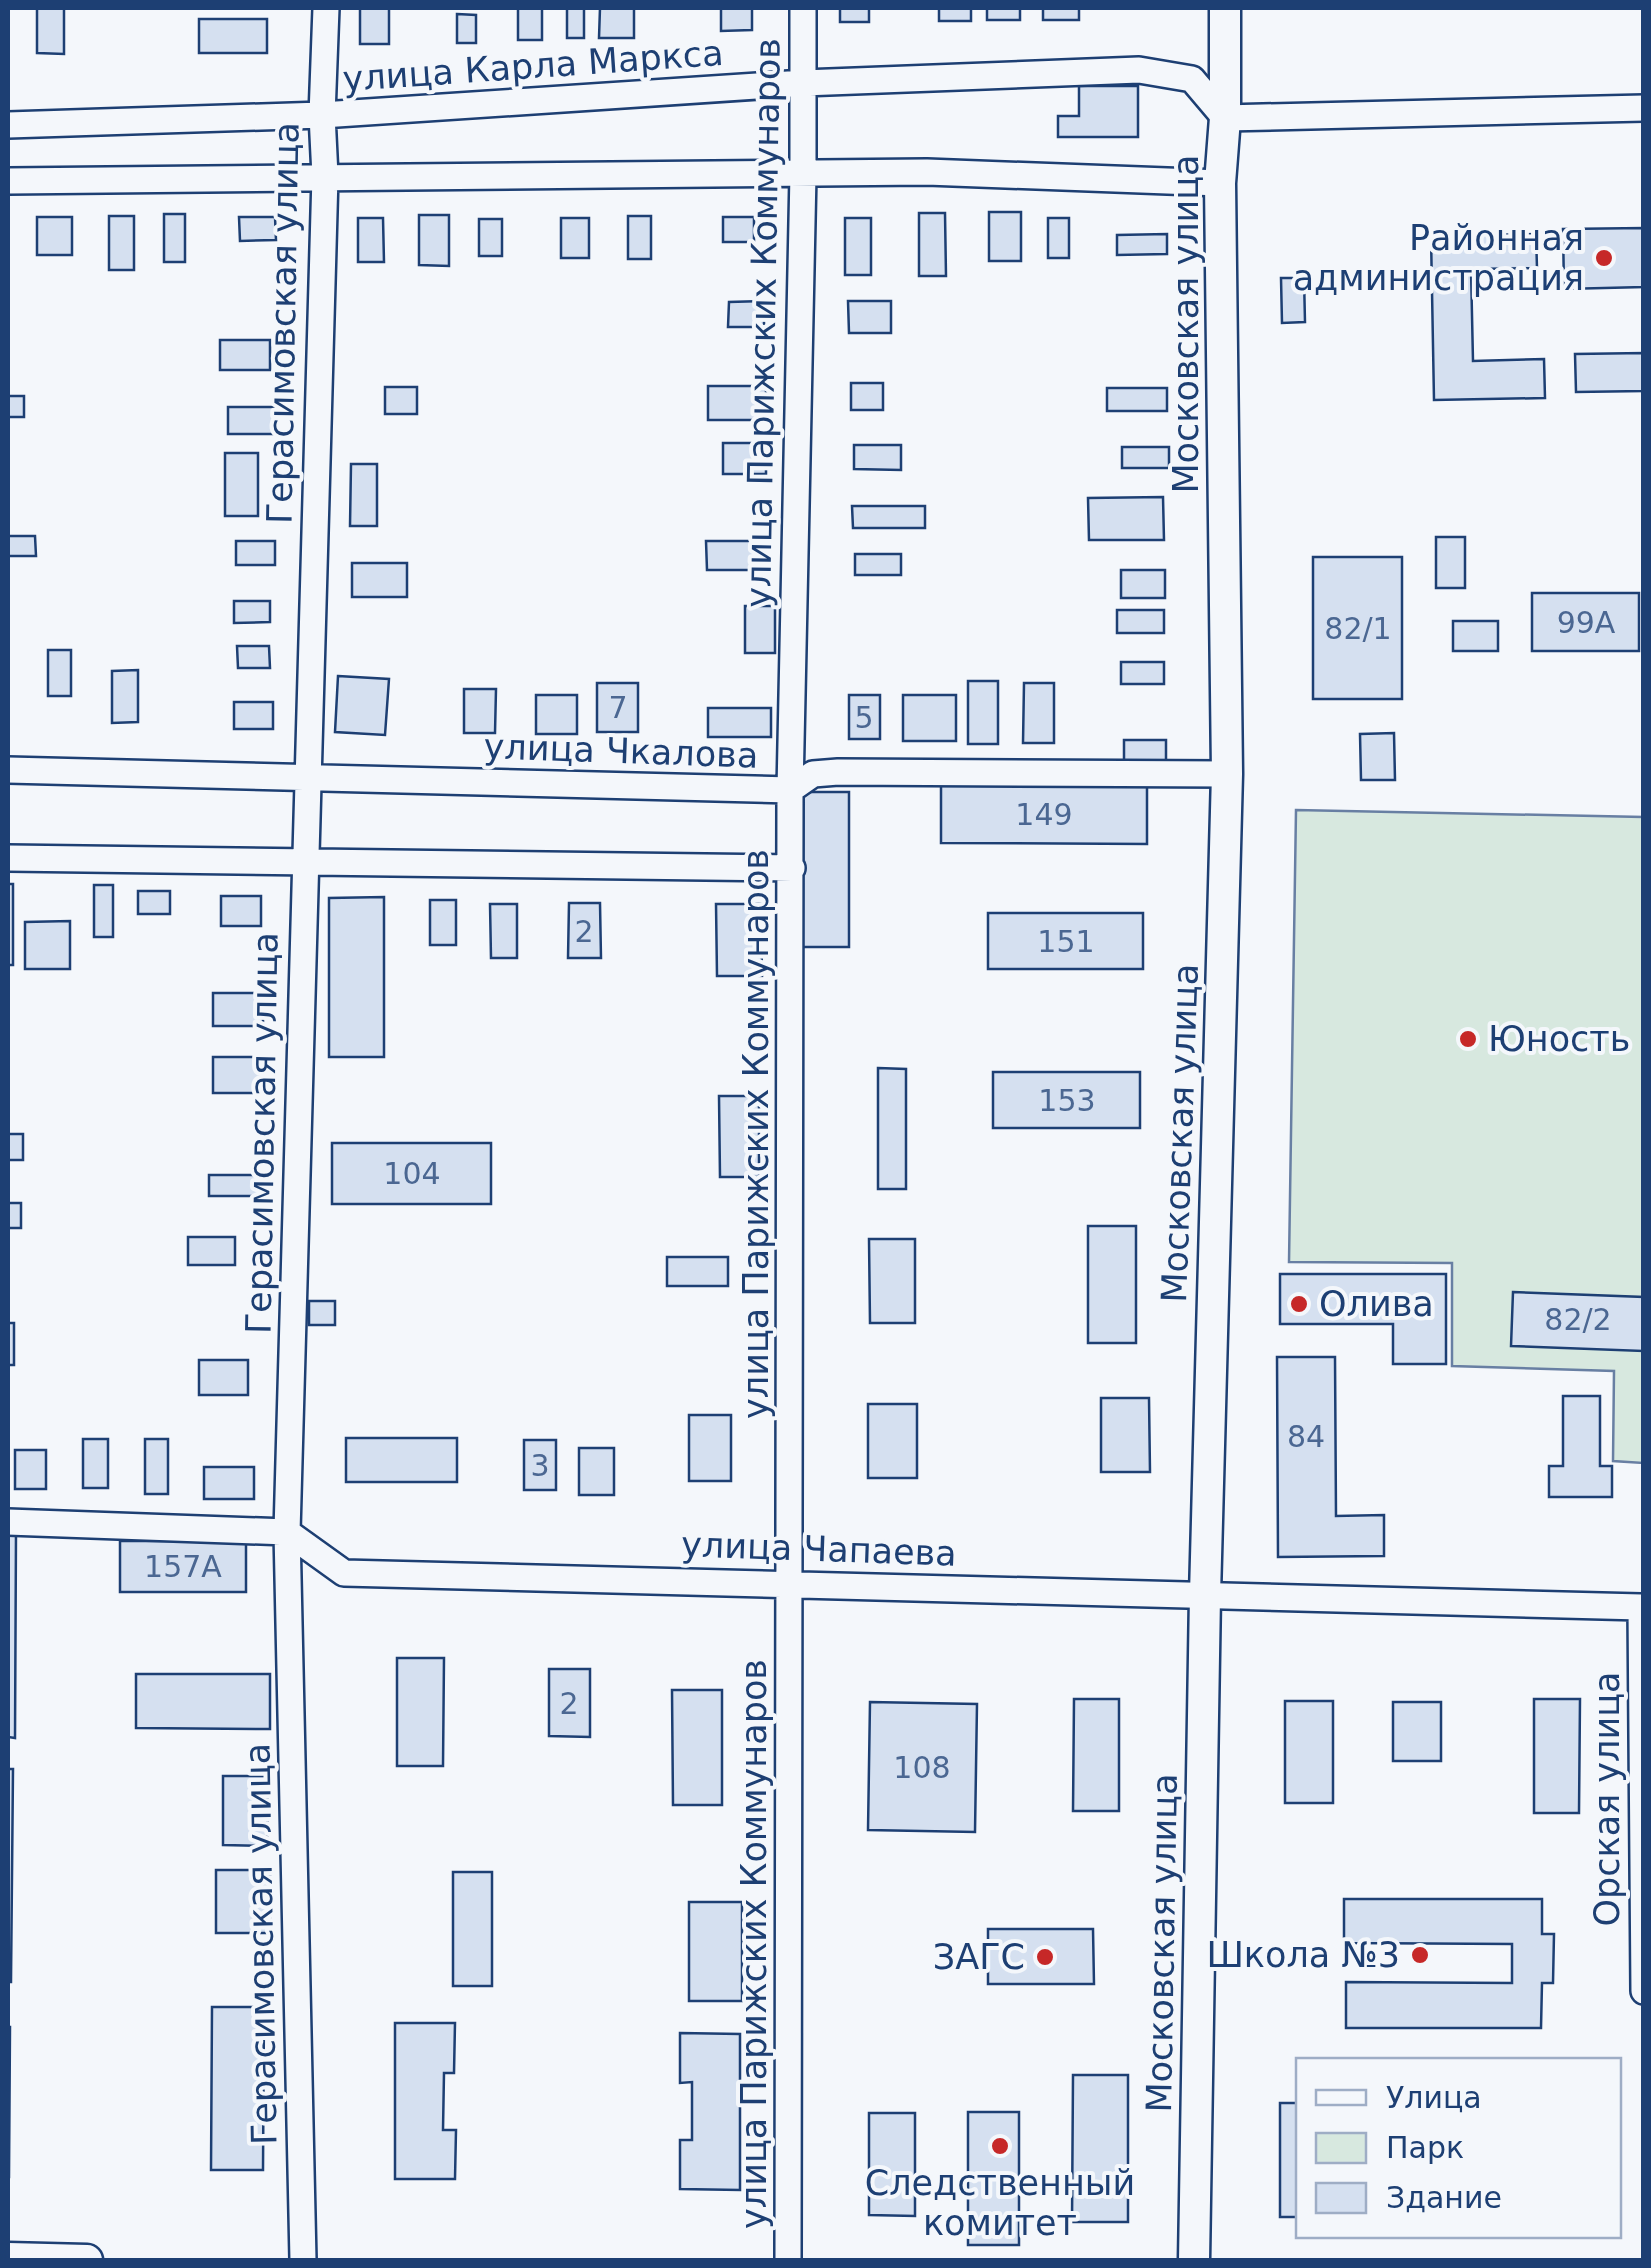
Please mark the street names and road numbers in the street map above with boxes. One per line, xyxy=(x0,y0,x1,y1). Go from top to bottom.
street label: улица Карла Маркса xyxy=(341,33,725,99)
street label: улица Парижских Коммунаров xyxy=(738,38,788,608)
street label: Герасимовская улица xyxy=(259,122,307,524)
street label: Московская улица xyxy=(1166,154,1206,494)
street label: улица Чкалова xyxy=(483,726,759,776)
street label: улица Парижских Коммунаров xyxy=(736,849,776,1419)
street label: Герасимовская улица xyxy=(238,932,286,1334)
street label: Московская улица xyxy=(1154,963,1206,1303)
street label: улица Чапаева xyxy=(681,1524,957,1574)
street label: улица Парижских Коммунаров xyxy=(734,1659,774,2229)
street label: Орская улица xyxy=(1587,1672,1627,1926)
street label: Герасимовская улица xyxy=(237,1743,285,2145)
street label: Московская улица xyxy=(1139,1773,1185,2113)

